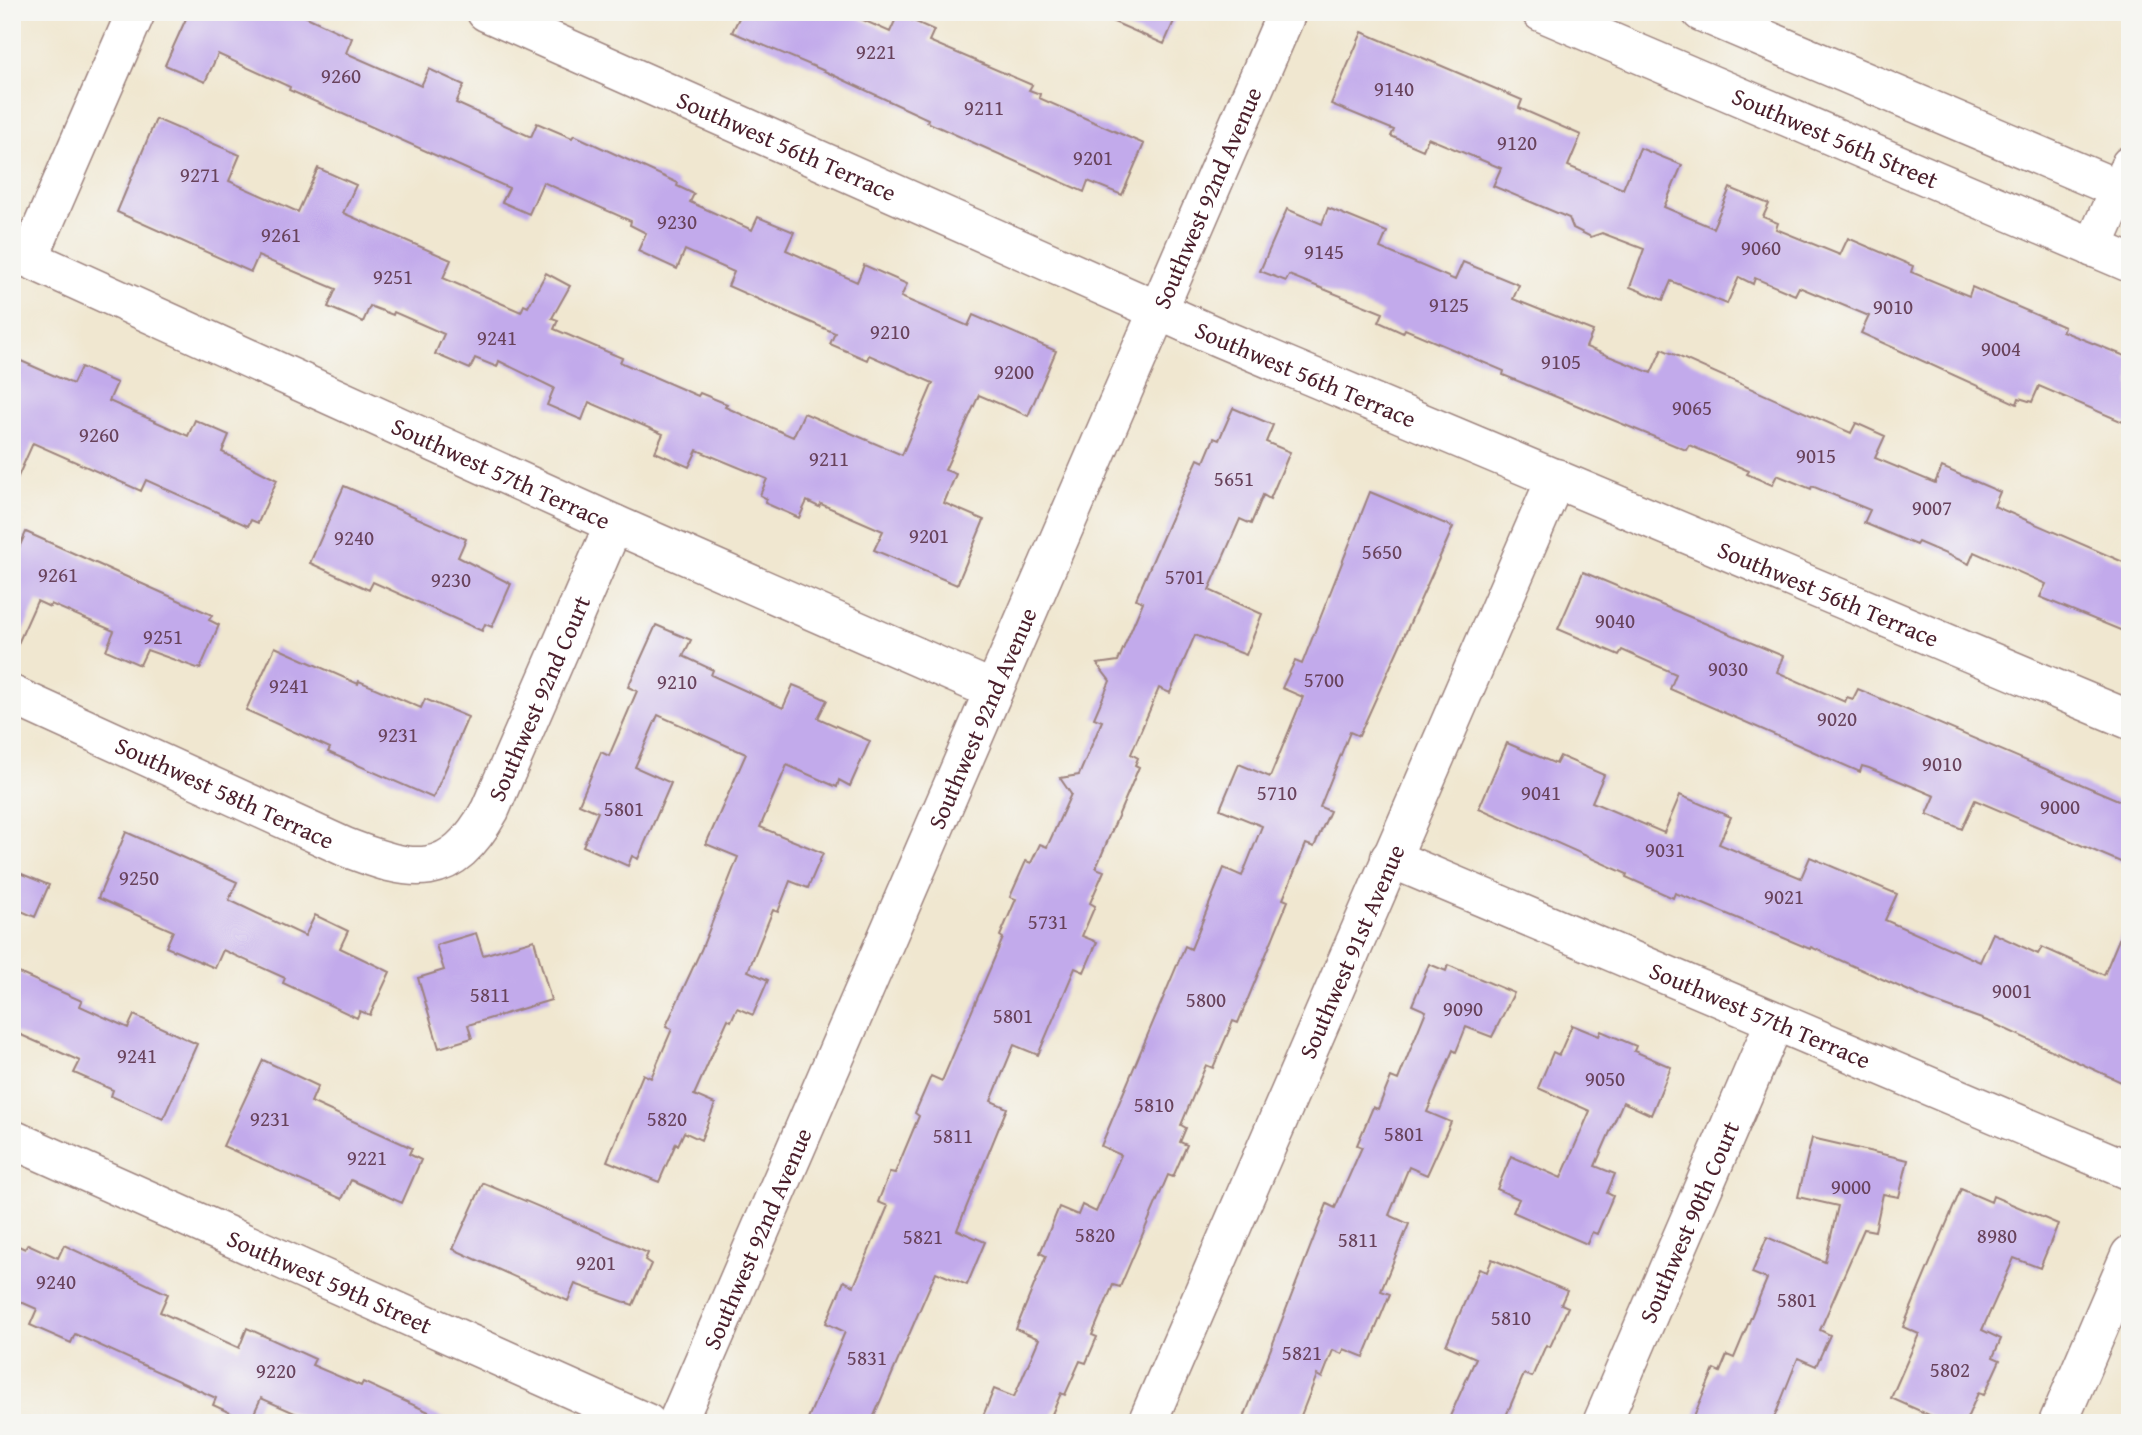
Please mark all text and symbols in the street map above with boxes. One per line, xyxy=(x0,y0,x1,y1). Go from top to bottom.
house number: 9221 xyxy=(856,36,896,67)
house number: 9260 xyxy=(321,60,361,91)
house number: 9140 xyxy=(1374,73,1414,104)
street label: Southwest 56th Street xyxy=(1727,78,1944,197)
street label: Southwest 56th Terrace xyxy=(671,81,902,210)
street label: Southwest 92nd Avenue xyxy=(1143,81,1270,314)
house number: 9211 xyxy=(964,92,1004,123)
house number: 9120 xyxy=(1497,127,1537,158)
house number: 9201 xyxy=(1073,142,1113,173)
house number: 9271 xyxy=(180,159,220,190)
house number: 9230 xyxy=(657,206,697,237)
house number: 9261 xyxy=(261,219,301,250)
house number: 9060 xyxy=(1741,232,1781,263)
house number: 9145 xyxy=(1304,236,1344,267)
house number: 9251 xyxy=(373,261,413,292)
house number: 9125 xyxy=(1429,289,1469,320)
house number: 9010 xyxy=(1873,291,1913,322)
street label: Southwest 56th Terrace xyxy=(1189,312,1422,436)
house number: 9210 xyxy=(870,316,910,347)
house number: 9241 xyxy=(477,322,517,353)
house number: 9004 xyxy=(1981,333,2021,364)
house number: 9105 xyxy=(1541,346,1581,377)
house number: 9200 xyxy=(994,356,1034,387)
house number: 9065 xyxy=(1672,392,1712,423)
street label: Southwest 57th Terrace xyxy=(386,408,616,538)
house number: 9260 xyxy=(79,419,119,450)
house number: 9015 xyxy=(1796,440,1836,471)
house number: 9211 xyxy=(809,443,849,474)
house number: 5651 xyxy=(1214,463,1254,494)
house number: 9007 xyxy=(1912,492,1952,523)
house number: 9201 xyxy=(909,520,949,551)
house number: 9240 xyxy=(334,522,374,553)
street label: Southwest 56th Terrace xyxy=(1712,531,1944,655)
house number: 5650 xyxy=(1362,536,1402,567)
house number: 9261 xyxy=(38,559,78,590)
house number: 5701 xyxy=(1165,561,1205,592)
house number: 9230 xyxy=(431,564,471,595)
street label: Southwest 92nd Court xyxy=(478,589,599,807)
street label: Southwest 92nd Avenue xyxy=(918,602,1045,834)
house number: 9040 xyxy=(1595,605,1635,636)
house number: 9251 xyxy=(143,621,183,652)
house number: 9030 xyxy=(1708,653,1748,684)
house number: 5700 xyxy=(1304,664,1344,695)
house number: 9210 xyxy=(657,666,697,697)
house number: 9241 xyxy=(269,670,309,701)
house number: 9020 xyxy=(1817,703,1857,734)
house number: 9231 xyxy=(378,719,418,750)
street label: Southwest 58th Terrace xyxy=(110,727,340,857)
house number: 9010 xyxy=(1922,748,1962,779)
house number: 5710 xyxy=(1257,777,1297,808)
house number: 9041 xyxy=(1521,777,1561,808)
house number: 9000 xyxy=(2040,791,2080,822)
house number: 5801 xyxy=(604,793,644,824)
house number: 9031 xyxy=(1645,834,1685,865)
street label: Southwest 91st Avenue xyxy=(1289,839,1413,1064)
house number: 9250 xyxy=(119,862,159,893)
house number: 9021 xyxy=(1764,881,1804,912)
house number: 5731 xyxy=(1028,906,1068,937)
street label: Southwest 57th Terrace xyxy=(1644,952,1876,1077)
house number: 9001 xyxy=(1992,975,2032,1006)
house number: 5811 xyxy=(470,979,510,1010)
house number: 5800 xyxy=(1186,984,1226,1015)
house number: 9090 xyxy=(1443,993,1483,1024)
house number: 5801 xyxy=(993,1000,1033,1031)
house number: 9241 xyxy=(117,1040,157,1071)
house number: 9050 xyxy=(1585,1063,1625,1094)
house number: 5810 xyxy=(1134,1089,1174,1120)
house number: 9231 xyxy=(250,1103,290,1134)
house number: 5820 xyxy=(647,1103,687,1134)
street label: Southwest 90th Court xyxy=(1630,1115,1748,1328)
house number: 5801 xyxy=(1384,1118,1424,1149)
house number: 5811 xyxy=(933,1120,973,1151)
street label: Southwest 92nd Avenue xyxy=(693,1122,820,1355)
house number: 9221 xyxy=(347,1142,387,1173)
house number: 9000 xyxy=(1831,1171,1871,1202)
house number: 5820 xyxy=(1075,1219,1115,1250)
street label: Southwest 59th Street xyxy=(222,1220,438,1342)
house number: 8980 xyxy=(1977,1220,2017,1251)
house number: 5821 xyxy=(903,1221,943,1252)
house number: 5811 xyxy=(1338,1224,1378,1255)
house number: 9201 xyxy=(576,1247,616,1278)
house number: 9240 xyxy=(36,1266,76,1297)
house number: 5801 xyxy=(1777,1284,1817,1315)
house number: 5810 xyxy=(1491,1302,1531,1333)
house number: 5821 xyxy=(1282,1337,1322,1368)
house number: 5831 xyxy=(847,1342,887,1373)
house number: 5802 xyxy=(1930,1354,1970,1385)
house number: 9220 xyxy=(256,1355,296,1386)

